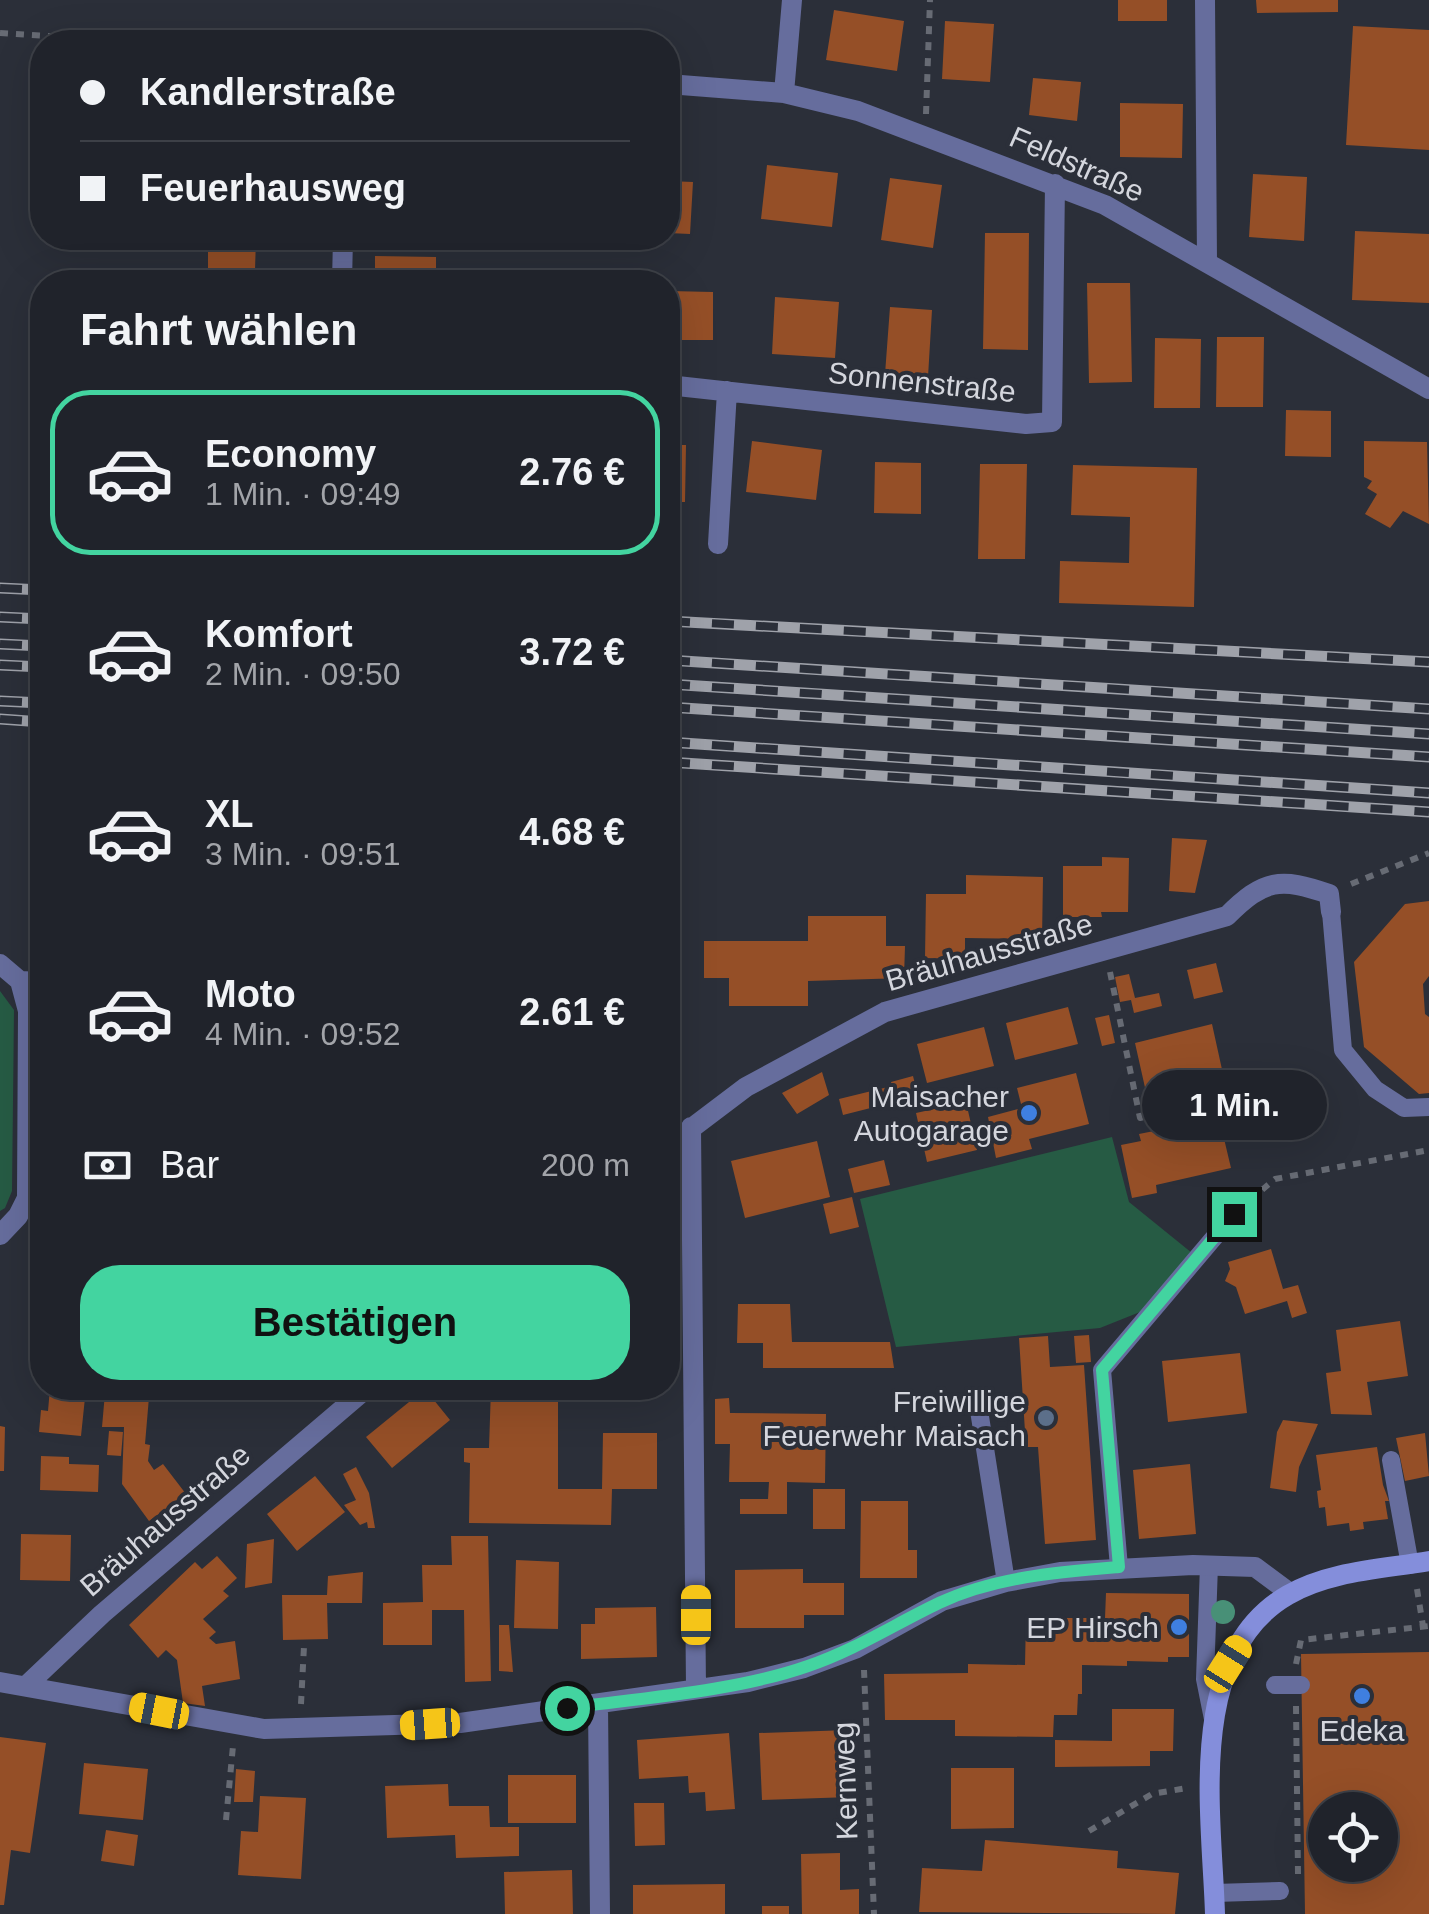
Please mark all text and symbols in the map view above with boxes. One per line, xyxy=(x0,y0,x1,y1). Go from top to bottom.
text: Kandlerstraße xyxy=(140,71,396,113)
street label: Feldstraße xyxy=(1005,120,1149,208)
text: Feuerhausweg xyxy=(140,167,406,209)
text: Fahrt wählen xyxy=(80,304,358,355)
street label: Sonnenstraße xyxy=(827,356,1017,408)
icon: car xyxy=(85,428,175,518)
text: Economy xyxy=(205,433,376,475)
text: 2.76 € xyxy=(519,451,625,493)
text: 1 Min. · 09:49 xyxy=(205,476,401,512)
icon: car xyxy=(85,608,175,698)
text: Komfort xyxy=(205,613,353,655)
text: 3.72 € xyxy=(519,631,625,673)
text: 2 Min. · 09:50 xyxy=(205,656,401,692)
icon: car xyxy=(85,788,175,878)
text: XL xyxy=(205,793,254,835)
text: 4.68 € xyxy=(519,811,625,853)
text: 3 Min. · 09:51 xyxy=(205,836,401,872)
street label: Bräuhausstraße xyxy=(882,907,1096,997)
icon: car xyxy=(85,968,175,1058)
text: Moto xyxy=(205,973,296,1015)
text: 2.61 € xyxy=(519,991,625,1033)
text: 4 Min. · 09:52 xyxy=(205,1016,401,1052)
callout: 1 Min. xyxy=(1142,1069,1326,1139)
place label: Maisacher Autogarage xyxy=(854,1080,1009,1147)
text: 1 Min. xyxy=(1189,1087,1280,1123)
marker: Maisacher Autogarage xyxy=(1018,1102,1040,1124)
icon: cash xyxy=(80,1138,135,1193)
text: Bar xyxy=(160,1144,219,1186)
text: 200 m xyxy=(541,1147,630,1183)
route end xyxy=(1212,1192,1257,1237)
button: Bestätigen xyxy=(80,1265,630,1380)
place label: Freiwillige Feuerwehr Maisach xyxy=(763,1385,1026,1452)
marker: Freiwillige Feuerwehr Maisach xyxy=(1035,1407,1057,1429)
street label: Bräuhausstraße xyxy=(74,1438,256,1602)
car xyxy=(681,1585,711,1645)
place label: EP Hirsch xyxy=(1026,1611,1159,1644)
marker: EP Hirsch xyxy=(1168,1616,1190,1638)
car xyxy=(1199,1631,1257,1697)
marker: Edeka xyxy=(1351,1685,1373,1707)
route start xyxy=(545,1686,590,1731)
car xyxy=(127,1691,191,1731)
car xyxy=(399,1707,461,1741)
place label: Edeka xyxy=(1319,1714,1405,1747)
street label: Kernweg xyxy=(826,1721,864,1841)
map controls xyxy=(1308,1792,1398,1882)
button: locate xyxy=(1308,1792,1398,1882)

